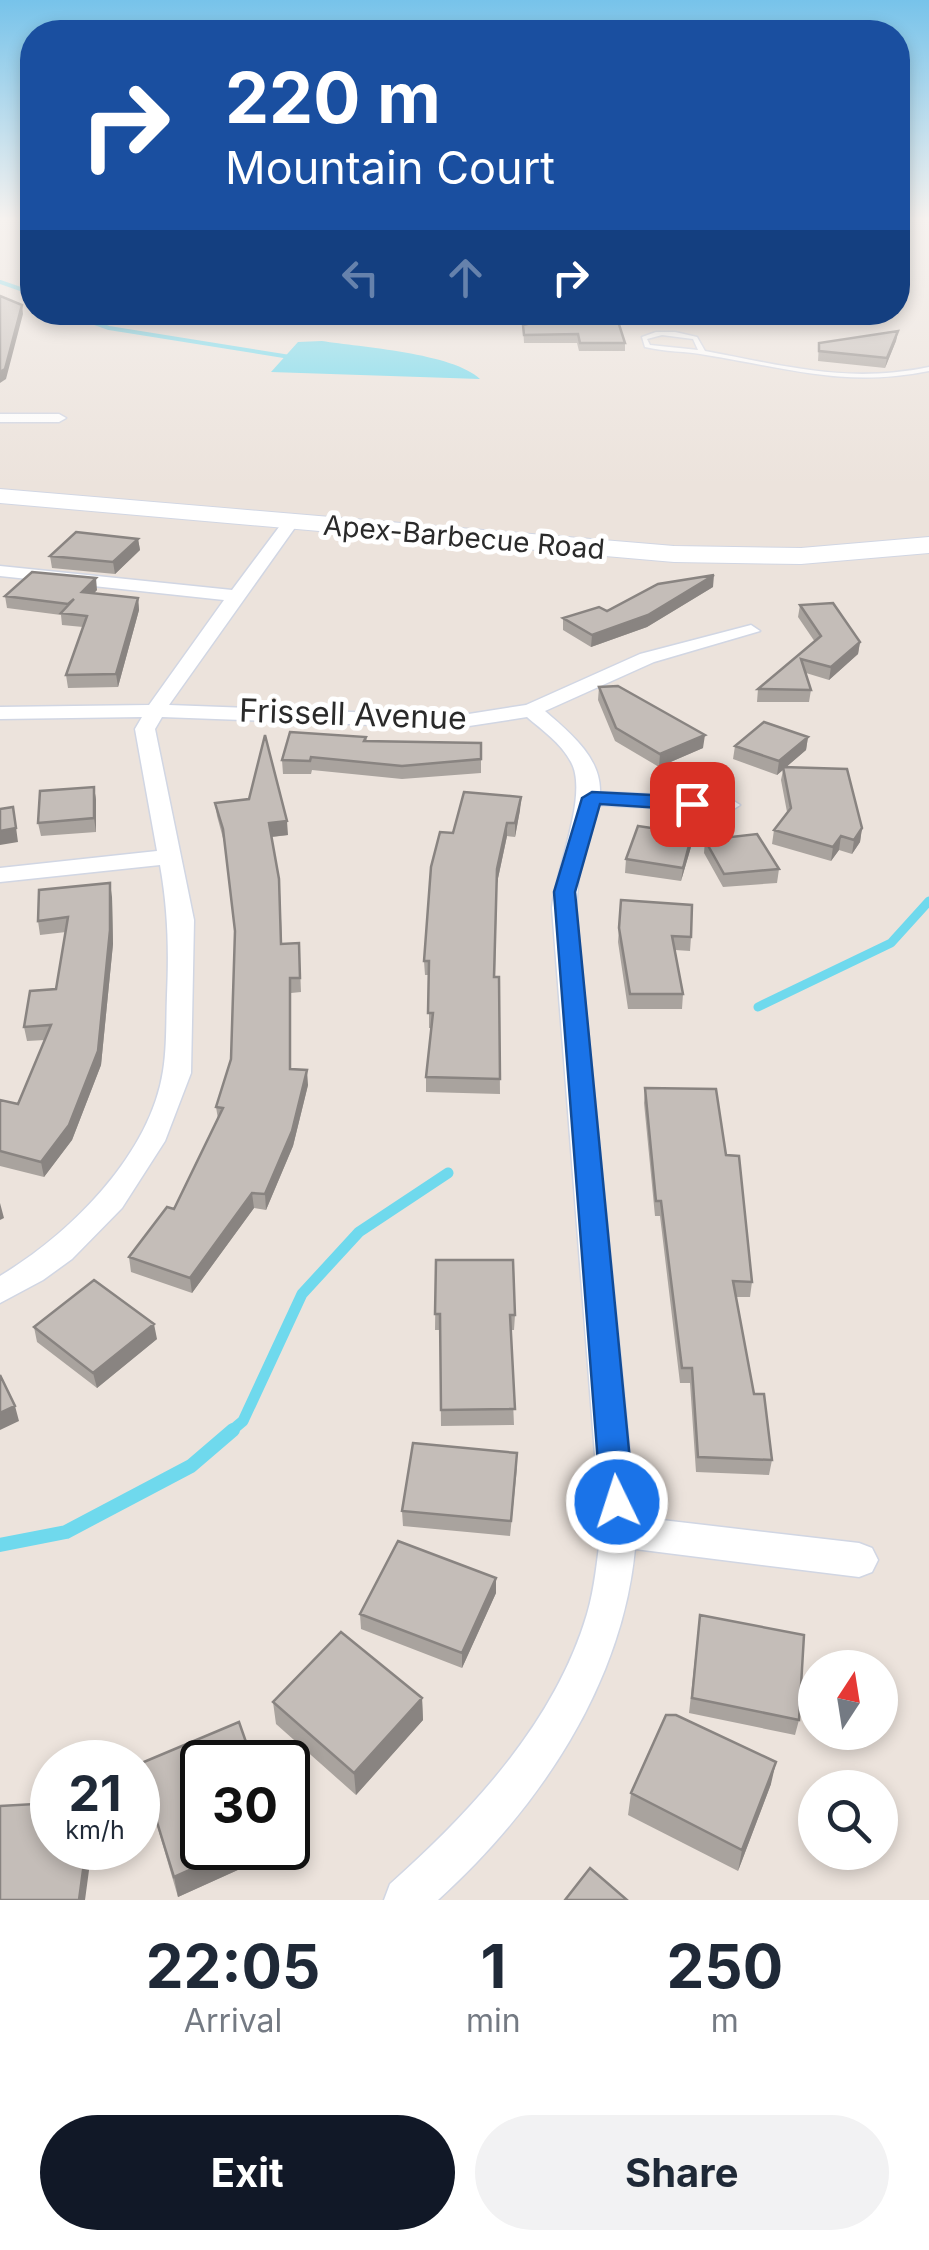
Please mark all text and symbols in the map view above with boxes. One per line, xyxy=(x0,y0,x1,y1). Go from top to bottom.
text: 220 m xyxy=(225,55,441,140)
icon: right xyxy=(60,60,190,190)
text: Mountain Court xyxy=(225,140,555,195)
icon: left xyxy=(333,250,388,305)
icon: ahead xyxy=(438,250,493,305)
icon: right xyxy=(543,250,598,305)
street label: Apex-Barbecue Road xyxy=(322,508,606,566)
street label: Frissell Avenue xyxy=(239,691,467,737)
pin xyxy=(650,762,735,847)
icon: arrive xyxy=(665,777,720,832)
position arrow xyxy=(565,1450,669,1554)
north arrow xyxy=(798,1650,898,1750)
map controls xyxy=(798,1650,898,1870)
speed limit sign: 30 xyxy=(180,1740,310,1870)
text: 21 xyxy=(68,1763,122,1823)
button: search xyxy=(798,1770,898,1870)
text: km/h xyxy=(65,1815,125,1845)
text: 22:05 xyxy=(146,1930,320,2002)
text: 1 xyxy=(480,1930,506,2002)
text: 250 xyxy=(667,1930,783,2002)
text: Arrival xyxy=(184,2001,282,2040)
text: min xyxy=(466,2001,521,2040)
text: m xyxy=(711,2001,739,2040)
button: Exit xyxy=(40,2115,455,2230)
button: Share xyxy=(475,2115,889,2230)

